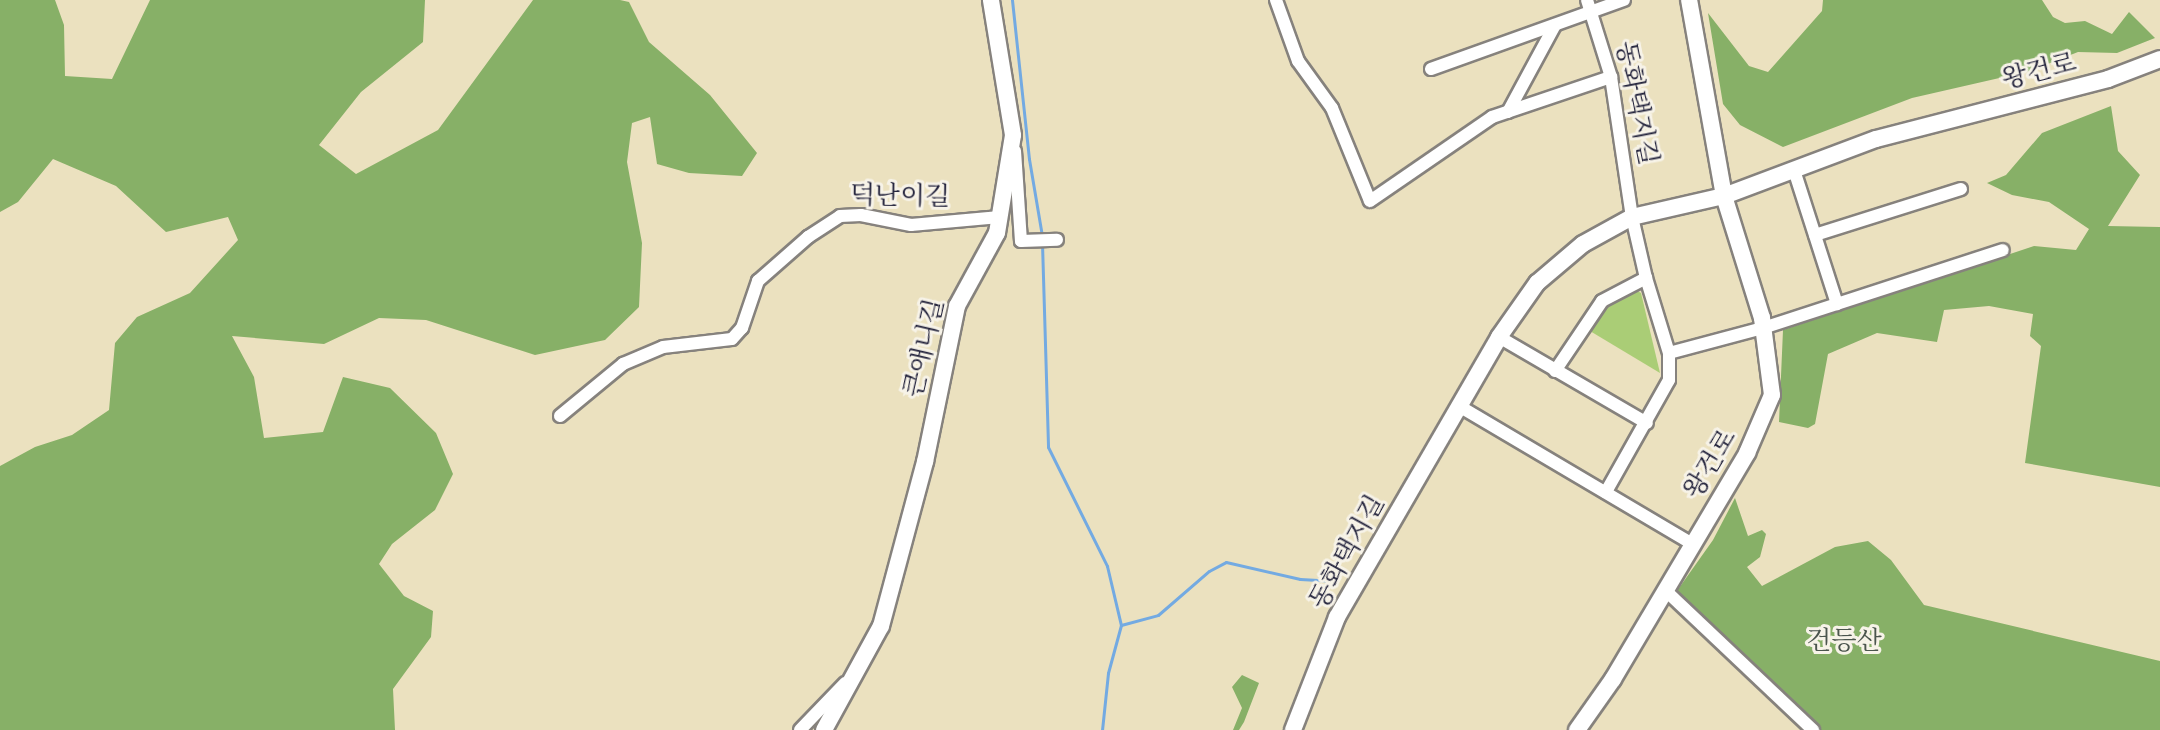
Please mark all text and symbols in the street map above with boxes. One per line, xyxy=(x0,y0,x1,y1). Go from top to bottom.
street label: 동화택지길 xyxy=(1610,38,1664,168)
street label: 왕건로 xyxy=(1999,47,2079,95)
street label: 덕난이길 xyxy=(850,180,950,212)
street label: 큰애니길 xyxy=(898,296,950,400)
street label: 왕건로 xyxy=(1677,424,1743,504)
street label: 동화택지길 xyxy=(1303,490,1391,614)
park label: 건등산 xyxy=(1806,625,1882,657)

